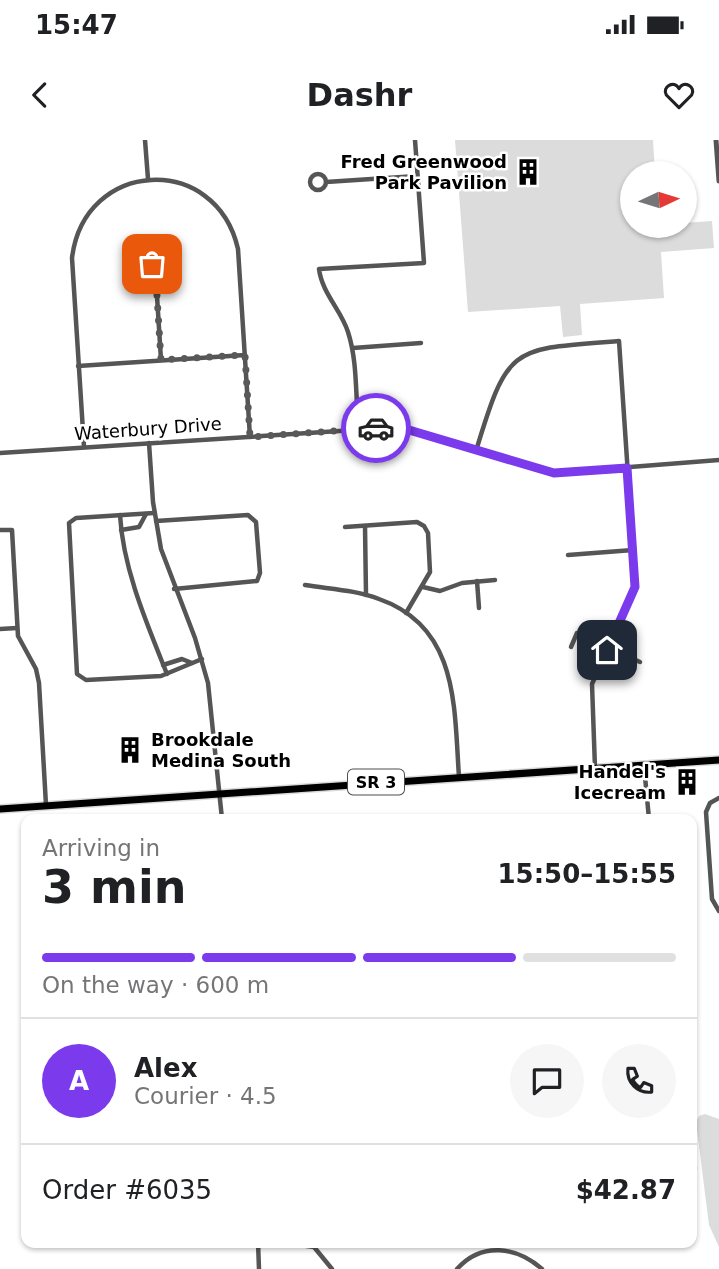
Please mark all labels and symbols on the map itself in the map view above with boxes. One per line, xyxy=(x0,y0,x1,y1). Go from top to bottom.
place label: Fred Greenwood Park Pavilion xyxy=(340,151,507,193)
building icon: Fred Greenwood Park Pavilion xyxy=(513,157,543,187)
north arrow xyxy=(620,161,696,238)
pin xyxy=(122,234,182,294)
courier xyxy=(341,393,411,463)
street label: Waterbury Drive xyxy=(74,413,222,444)
pin xyxy=(577,620,637,680)
place label: Brookdale Medina South xyxy=(151,729,291,771)
building icon: Brookdale Medina South xyxy=(115,735,145,765)
place label: Handel's Icecream xyxy=(574,761,666,803)
building icon: Handel's Icecream xyxy=(672,767,702,797)
road number: SR 3 xyxy=(348,769,404,794)

